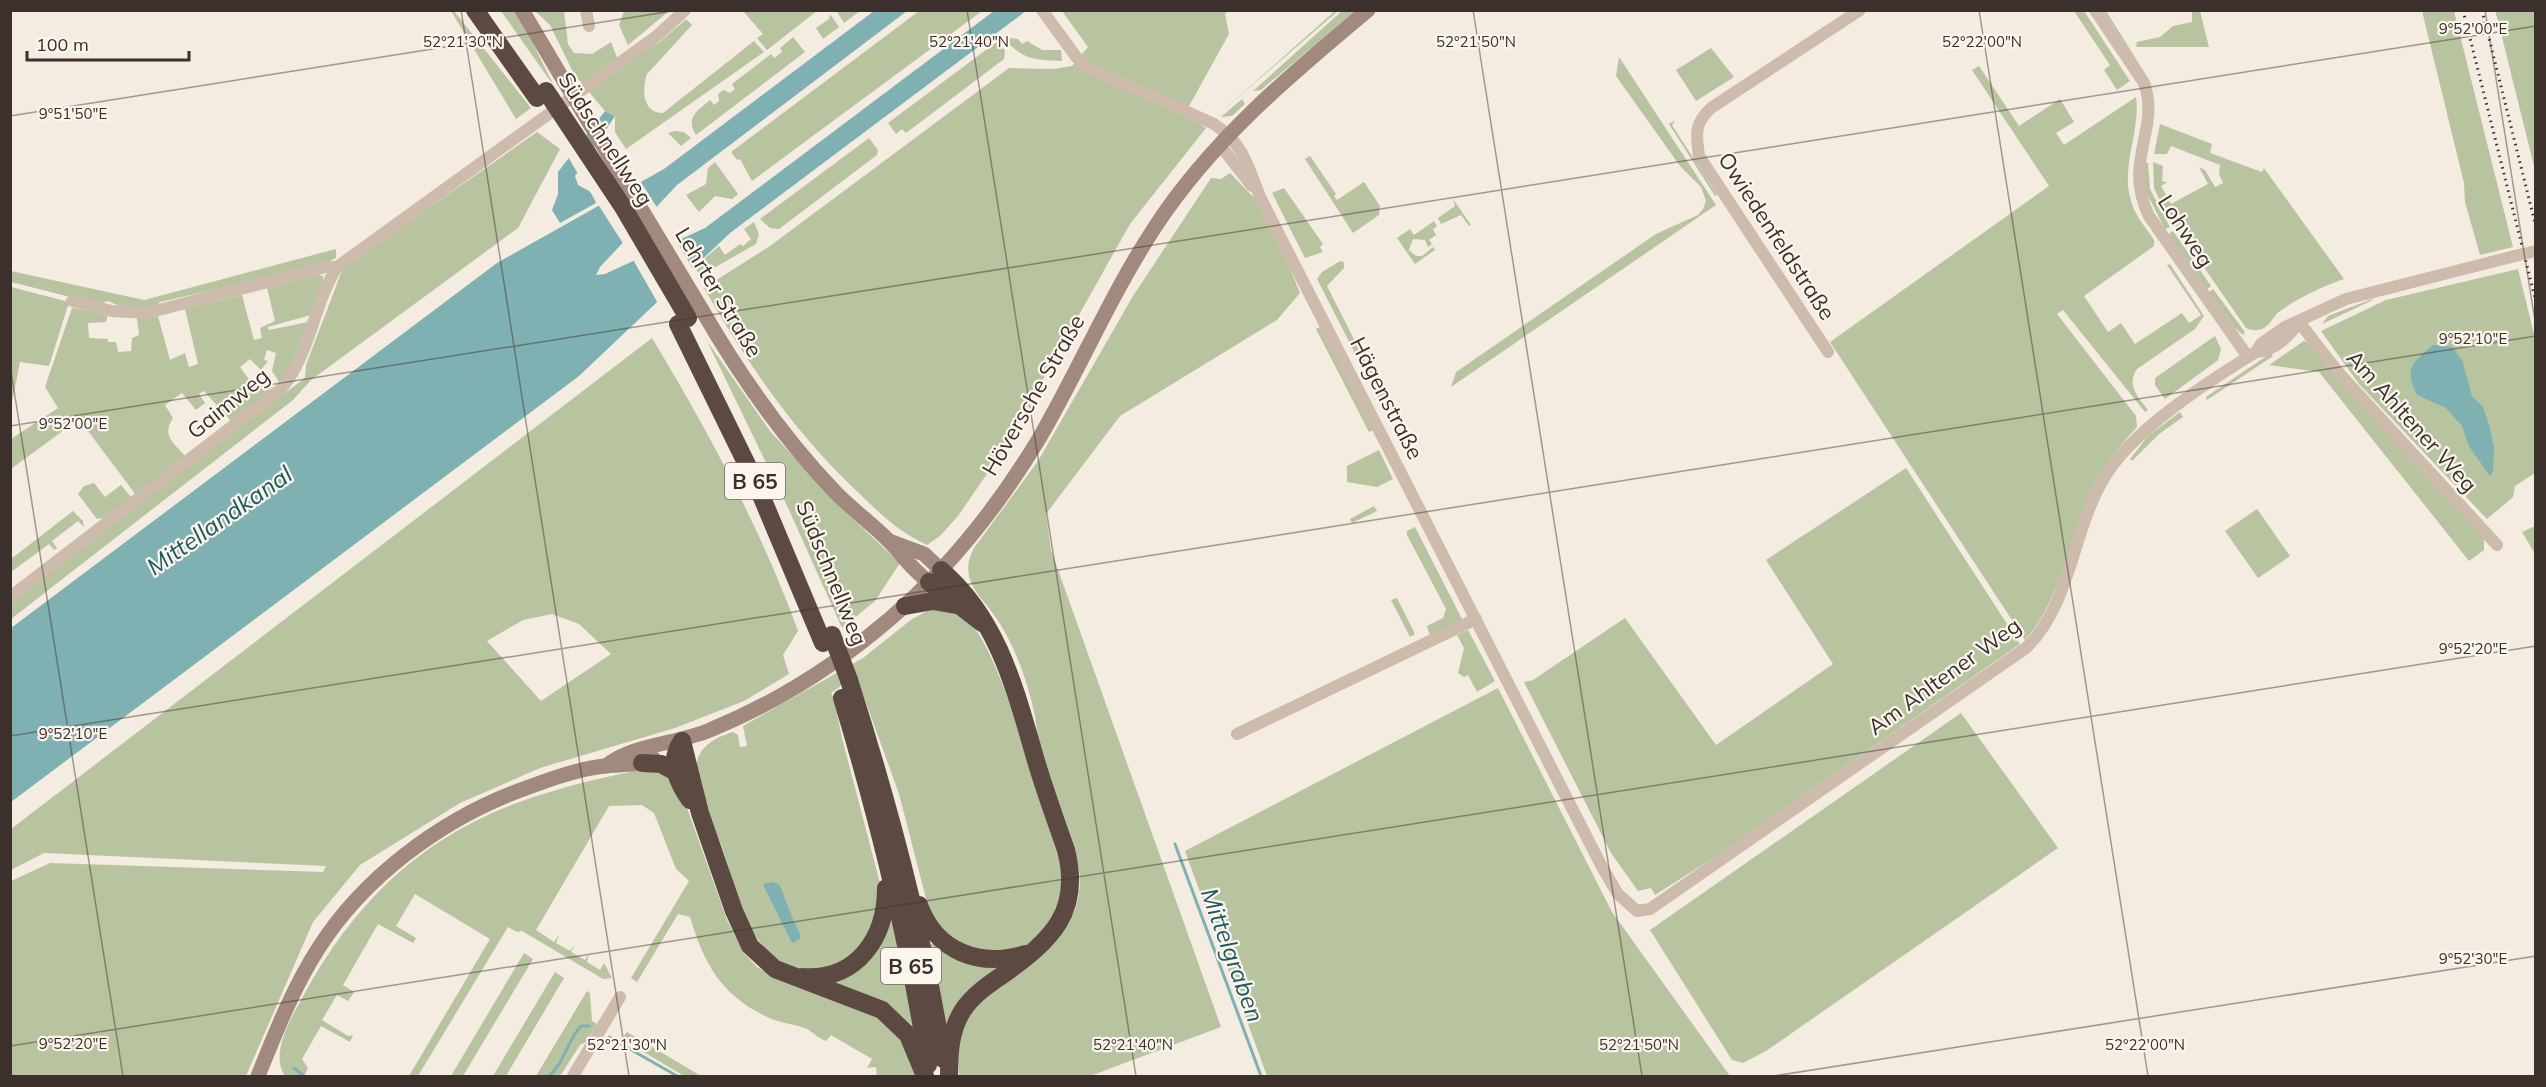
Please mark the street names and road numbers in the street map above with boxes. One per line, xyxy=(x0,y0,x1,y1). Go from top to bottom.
street label: Südschnellweg xyxy=(552,67,660,211)
street label: Owiedenfeldstraße xyxy=(1712,147,1842,325)
street label: Lohweg xyxy=(2152,189,2220,273)
street label: Lehrter Straße xyxy=(669,222,769,362)
street label: Höversche Straße xyxy=(976,309,1090,481)
street label: Hägenstraße xyxy=(1344,332,1430,464)
street label: Am Ahltener Weg xyxy=(2341,344,2483,498)
street label: Gaimweg xyxy=(181,361,275,445)
road number: B 65 xyxy=(725,463,785,499)
street label: Südschnellweg xyxy=(790,496,874,650)
street label: Am Ahltener Weg xyxy=(1862,611,2026,741)
road number: B 65 xyxy=(881,948,941,984)

